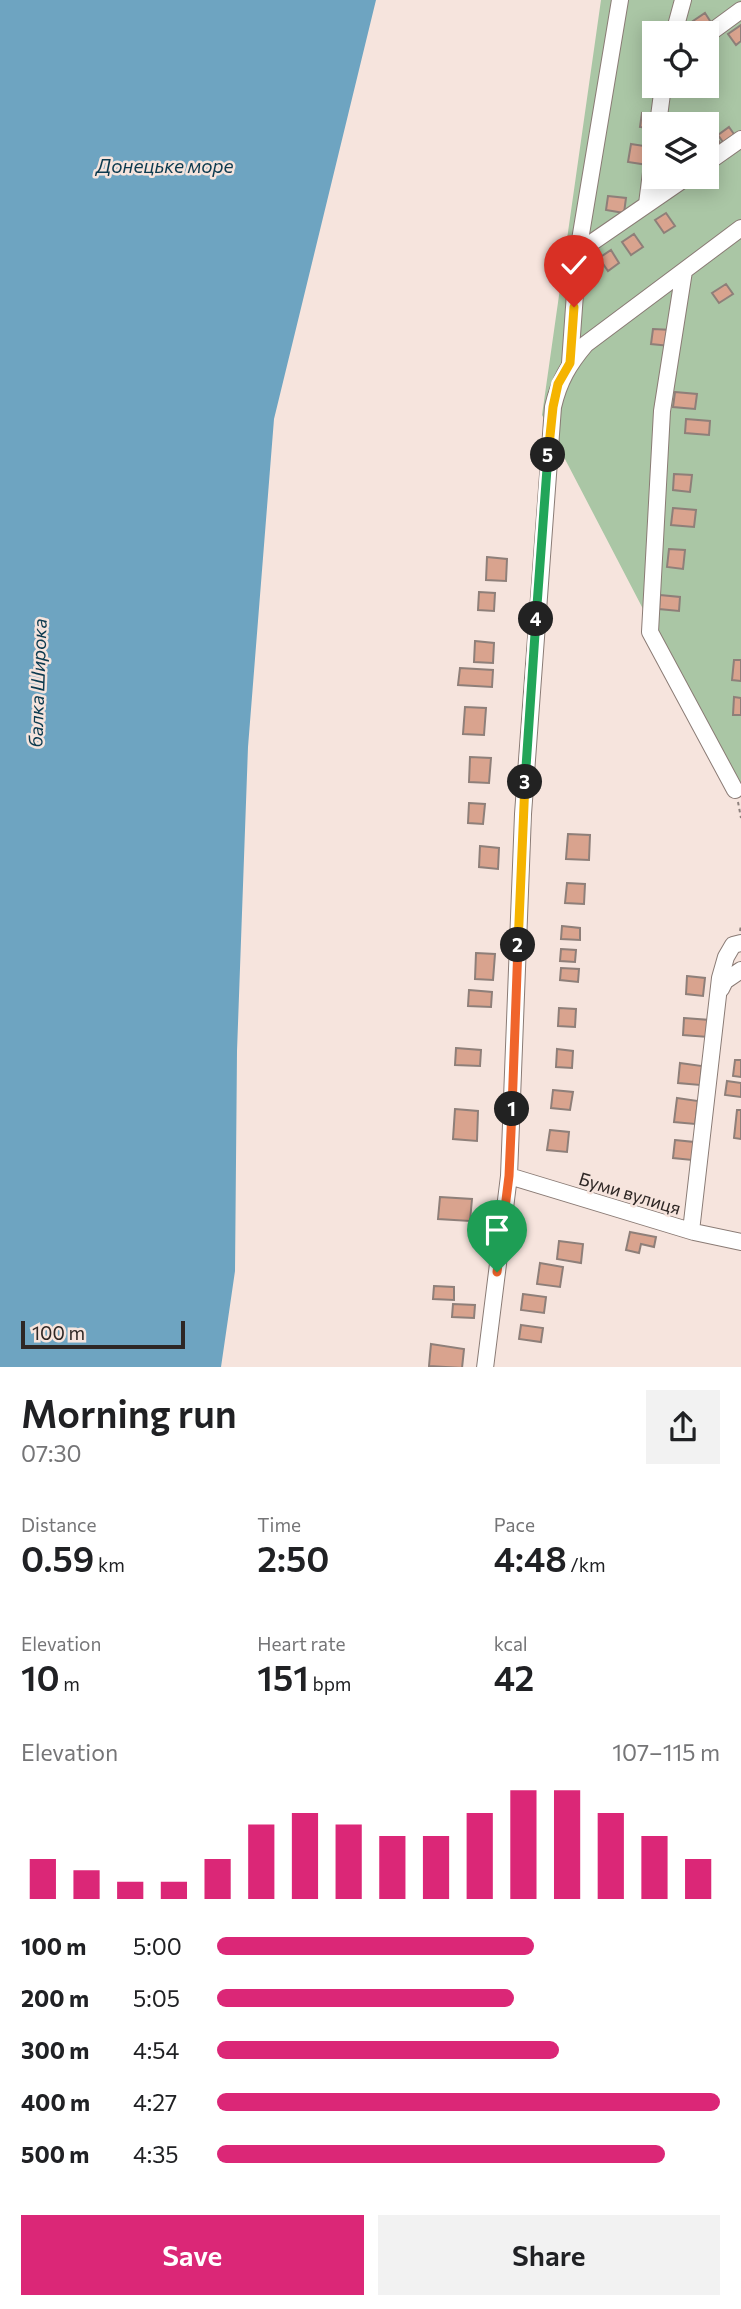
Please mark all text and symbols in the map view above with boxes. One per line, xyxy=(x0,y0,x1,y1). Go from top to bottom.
map controls xyxy=(642,21,719,189)
button: locate xyxy=(642,21,719,98)
button: layers xyxy=(642,112,719,189)
water label: Донецьке море xyxy=(94,154,234,177)
pin xyxy=(544,235,604,307)
icon: check xyxy=(555,246,593,284)
pin: 5 xyxy=(530,438,566,472)
text: 5 xyxy=(542,443,553,466)
pin: 4 xyxy=(518,602,554,636)
text: 4 xyxy=(530,607,541,630)
water label: балка Широка xyxy=(23,618,51,748)
pin: 3 xyxy=(508,764,542,800)
text: 3 xyxy=(519,770,530,793)
pin: 2 xyxy=(500,928,536,962)
text: 2 xyxy=(512,933,523,956)
pin: 1 xyxy=(494,1092,530,1126)
text: 1 xyxy=(507,1097,516,1120)
street label: Буми вулиця xyxy=(576,1167,684,1219)
pin xyxy=(467,1200,527,1272)
icon: arrive xyxy=(478,1211,516,1249)
scale bar xyxy=(21,1318,186,1350)
text: 100 m xyxy=(32,1321,85,1344)
text: Morning run xyxy=(21,1389,237,1436)
button: share xyxy=(646,1390,720,1464)
text: 07:30 xyxy=(21,1439,82,1467)
text: Distance xyxy=(21,1513,97,1536)
text: Time xyxy=(257,1513,301,1536)
text: Pace xyxy=(494,1513,535,1536)
text: 0.59 xyxy=(21,1536,94,1579)
text: 2:50 xyxy=(257,1536,329,1579)
text: 4:48 xyxy=(494,1536,567,1579)
text: km xyxy=(94,1553,125,1576)
text: /km xyxy=(567,1553,606,1576)
text: Elevation xyxy=(21,1632,101,1655)
text: Heart rate xyxy=(257,1632,346,1655)
text: kcal xyxy=(494,1632,528,1655)
text: 10 xyxy=(21,1655,60,1698)
text: 151 xyxy=(257,1655,309,1698)
text: 42 xyxy=(494,1655,534,1698)
text: m xyxy=(60,1672,80,1695)
text: bpm xyxy=(309,1672,351,1695)
text: Elevation xyxy=(21,1738,118,1766)
text: 107–115 m xyxy=(612,1738,720,1766)
text: 100 m xyxy=(21,1932,86,1960)
text: 5:00 xyxy=(133,1932,182,1960)
text: 200 m xyxy=(21,1984,89,2012)
text: 5:05 xyxy=(133,1984,180,2012)
text: 300 m xyxy=(21,2036,89,2064)
text: 4:54 xyxy=(133,2036,179,2064)
text: 400 m xyxy=(21,2088,90,2116)
text: 4:27 xyxy=(133,2088,177,2116)
text: 500 m xyxy=(21,2140,89,2168)
text: 4:35 xyxy=(133,2140,179,2168)
button: Save xyxy=(21,2215,364,2295)
button: Share xyxy=(378,2215,720,2295)

